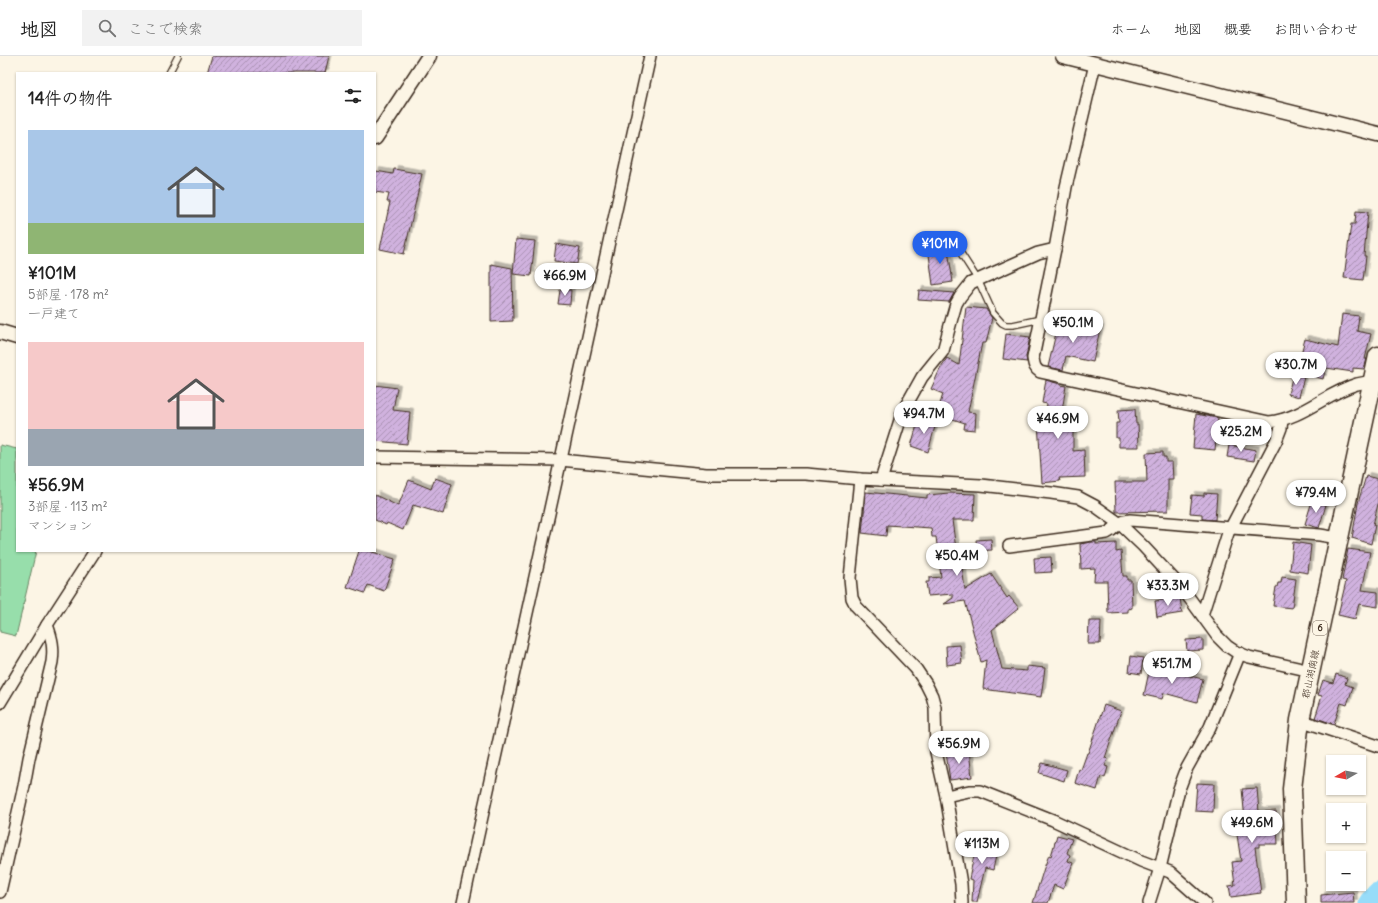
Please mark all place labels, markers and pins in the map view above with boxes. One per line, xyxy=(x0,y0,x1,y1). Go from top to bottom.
pin: ¥101M xyxy=(912,231,968,265)
pin: ¥66.9M xyxy=(532,263,598,297)
pin: ¥50.1M xyxy=(1040,310,1106,344)
pin: ¥30.7M xyxy=(1263,352,1329,386)
pin: ¥94.7M xyxy=(891,401,957,435)
pin: ¥46.9M xyxy=(1025,406,1091,440)
pin: ¥25.2M xyxy=(1208,419,1274,453)
pin: ¥79.4M xyxy=(1283,480,1349,514)
pin: ¥50.4M xyxy=(924,543,990,577)
pin: ¥33.3M xyxy=(1135,573,1201,607)
pin: ¥51.7M xyxy=(1139,651,1205,685)
pin: ¥56.9M xyxy=(926,731,992,765)
pin: ¥49.6M xyxy=(1219,810,1285,844)
pin: ¥113M xyxy=(954,831,1010,865)

